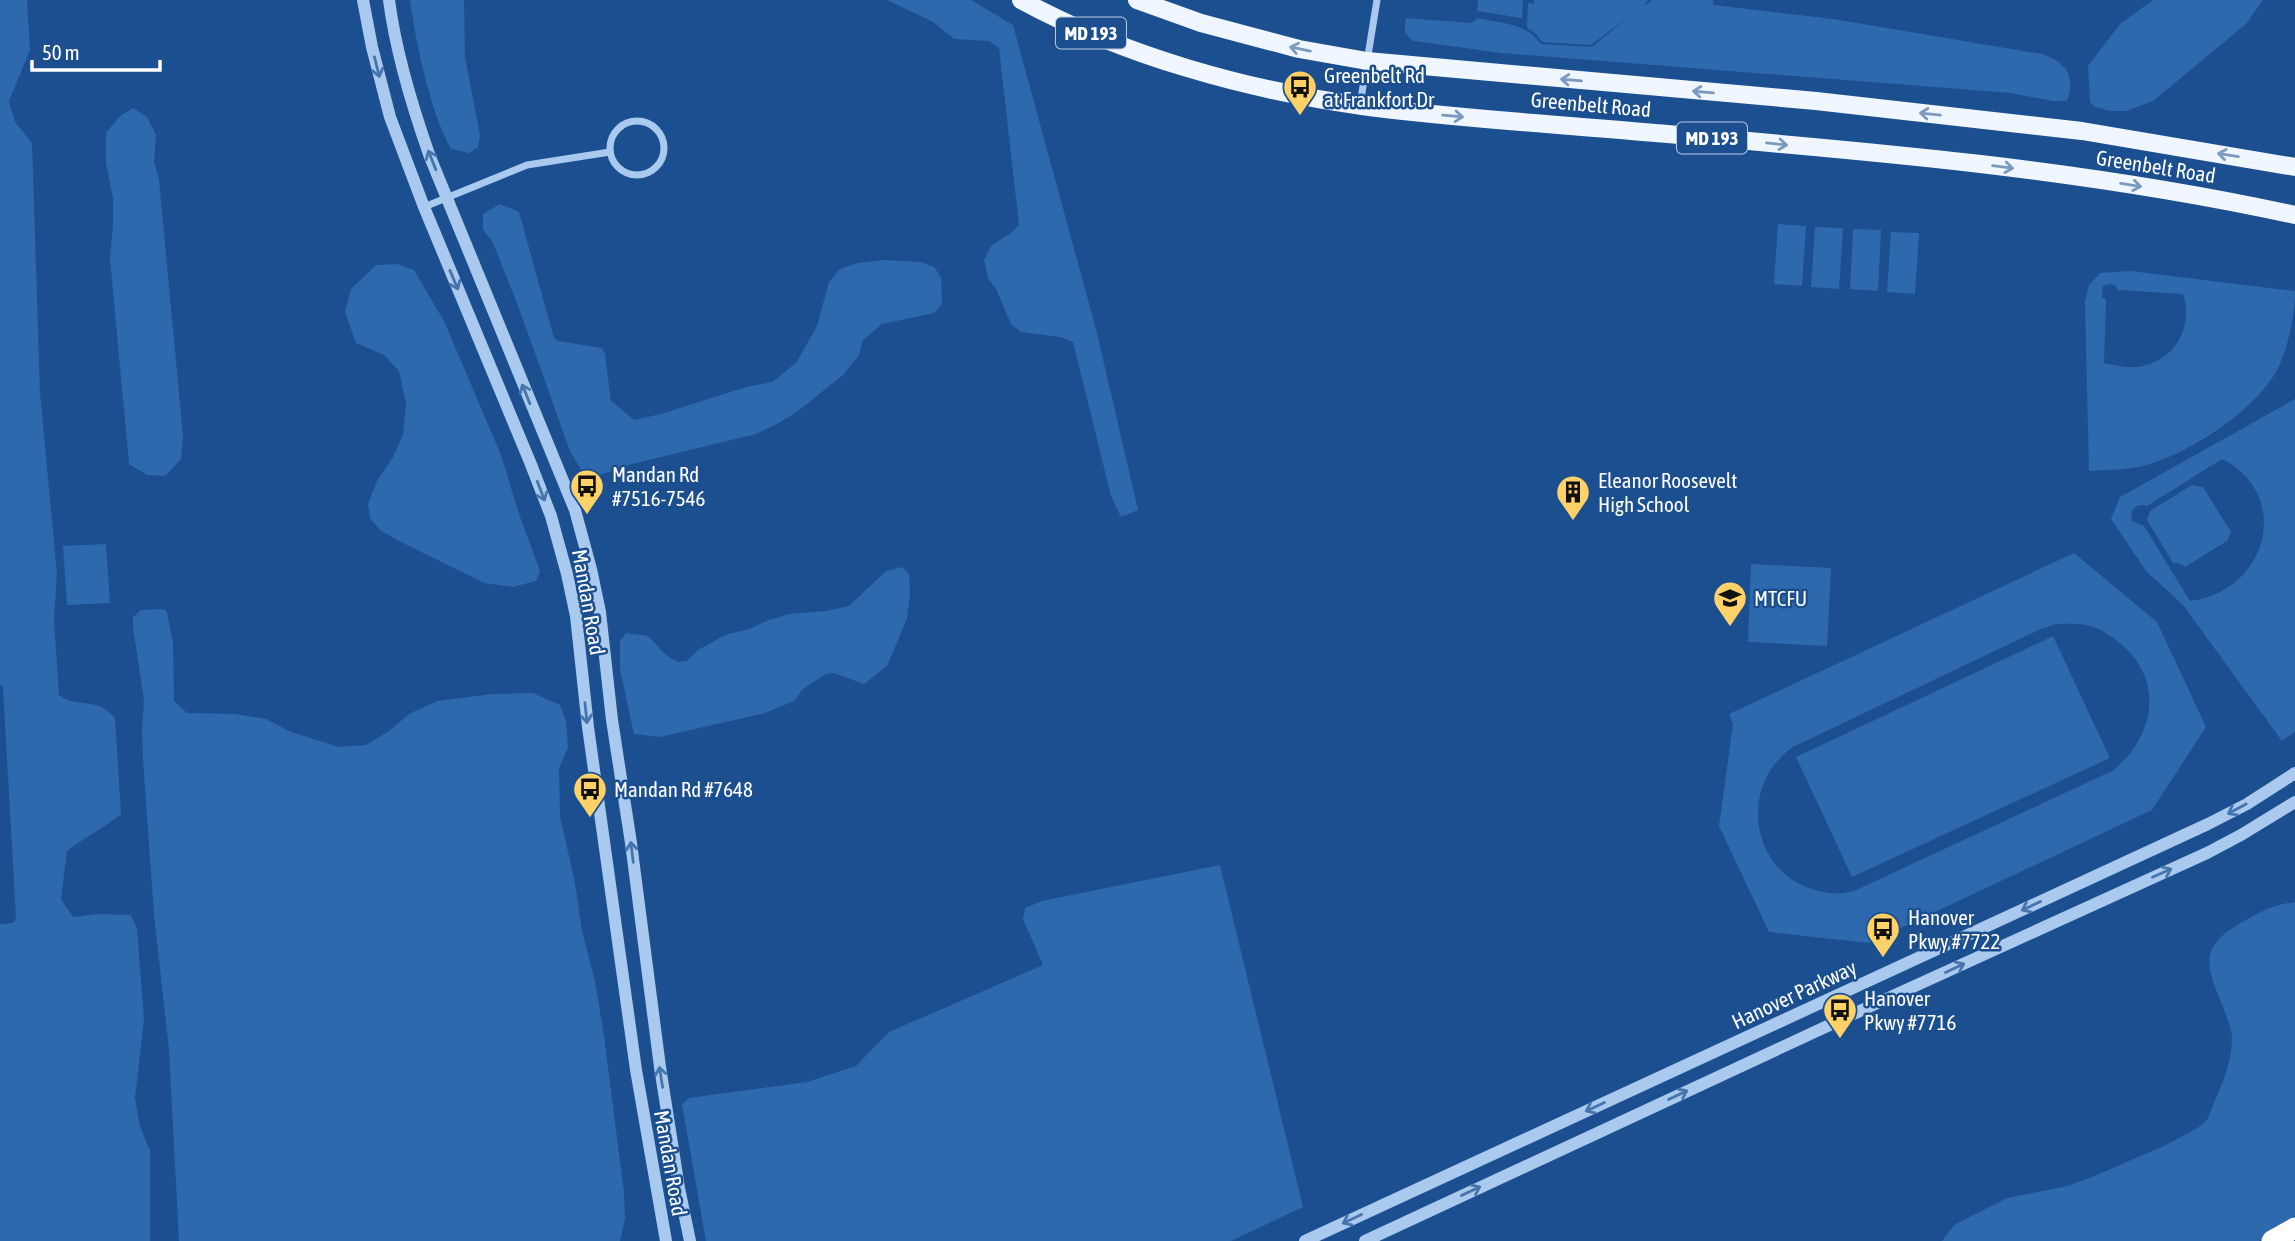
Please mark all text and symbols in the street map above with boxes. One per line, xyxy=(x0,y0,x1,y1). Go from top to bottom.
road number: MD 193 xyxy=(1056,18,1126,48)
scale bar xyxy=(32,28,159,72)
text: 50 m xyxy=(42,40,80,64)
one-way arrow xyxy=(1289,42,1312,55)
one-way arrow xyxy=(371,55,384,78)
place label: Greenbelt Rd at Frankfort Dr xyxy=(1324,63,1435,111)
bus stop icon: Greenbelt Rd at Frankfort Dr xyxy=(1281,68,1319,117)
one-way arrow xyxy=(1560,73,1583,86)
one-way arrow xyxy=(1693,85,1715,98)
street label: Greenbelt Road xyxy=(1530,87,1652,121)
one-way arrow xyxy=(1919,107,1942,120)
one-way arrow xyxy=(1441,110,1463,123)
road number: MD 193 xyxy=(1677,122,1747,154)
one-way arrow xyxy=(1765,137,1788,150)
street label: Greenbelt Road xyxy=(2095,145,2217,187)
one-way arrow xyxy=(2217,148,2240,161)
one-way arrow xyxy=(425,150,438,172)
one-way arrow xyxy=(1991,161,2014,174)
one-way arrow xyxy=(2119,179,2142,192)
one-way arrow xyxy=(449,269,462,291)
one-way arrow xyxy=(519,384,532,405)
place label: Mandan Rd #7516-7546 xyxy=(612,462,706,510)
bus stop icon: Mandan Rd #7516-7546 xyxy=(568,467,606,516)
place label: Eleanor Roosevelt High School xyxy=(1598,468,1737,516)
building icon: Eleanor Roosevelt High School xyxy=(1554,473,1592,522)
one-way arrow xyxy=(536,479,548,501)
street label: Mandan Road xyxy=(568,547,610,657)
school or university icon: MTCFU xyxy=(1711,579,1749,628)
place label: MTCFU xyxy=(1754,586,1807,610)
one-way arrow xyxy=(580,701,593,724)
bus stop icon: Mandan Rd #7648 xyxy=(571,770,609,819)
place label: Mandan Rd #7648 xyxy=(614,777,753,801)
one-way arrow xyxy=(2227,802,2248,816)
one-way arrow xyxy=(625,841,638,864)
one-way arrow xyxy=(2150,866,2172,879)
one-way arrow xyxy=(2021,899,2042,913)
place label: Hanover Pkwy #7722 xyxy=(1908,905,2000,953)
bus stop icon: Hanover Pkwy #7722 xyxy=(1864,910,1902,959)
street label: Hanover Parkway xyxy=(1728,955,1860,1033)
one-way arrow xyxy=(1944,961,1965,974)
place label: Hanover Pkwy #7716 xyxy=(1864,986,1956,1034)
bus stop icon: Hanover Pkwy #7716 xyxy=(1821,991,1859,1040)
one-way arrow xyxy=(655,1066,668,1089)
one-way arrow xyxy=(1667,1088,1688,1101)
one-way arrow xyxy=(1585,1101,1606,1114)
street label: Mandan Road xyxy=(650,1108,692,1218)
one-way arrow xyxy=(1460,1184,1481,1198)
one-way arrow xyxy=(1342,1213,1363,1226)

